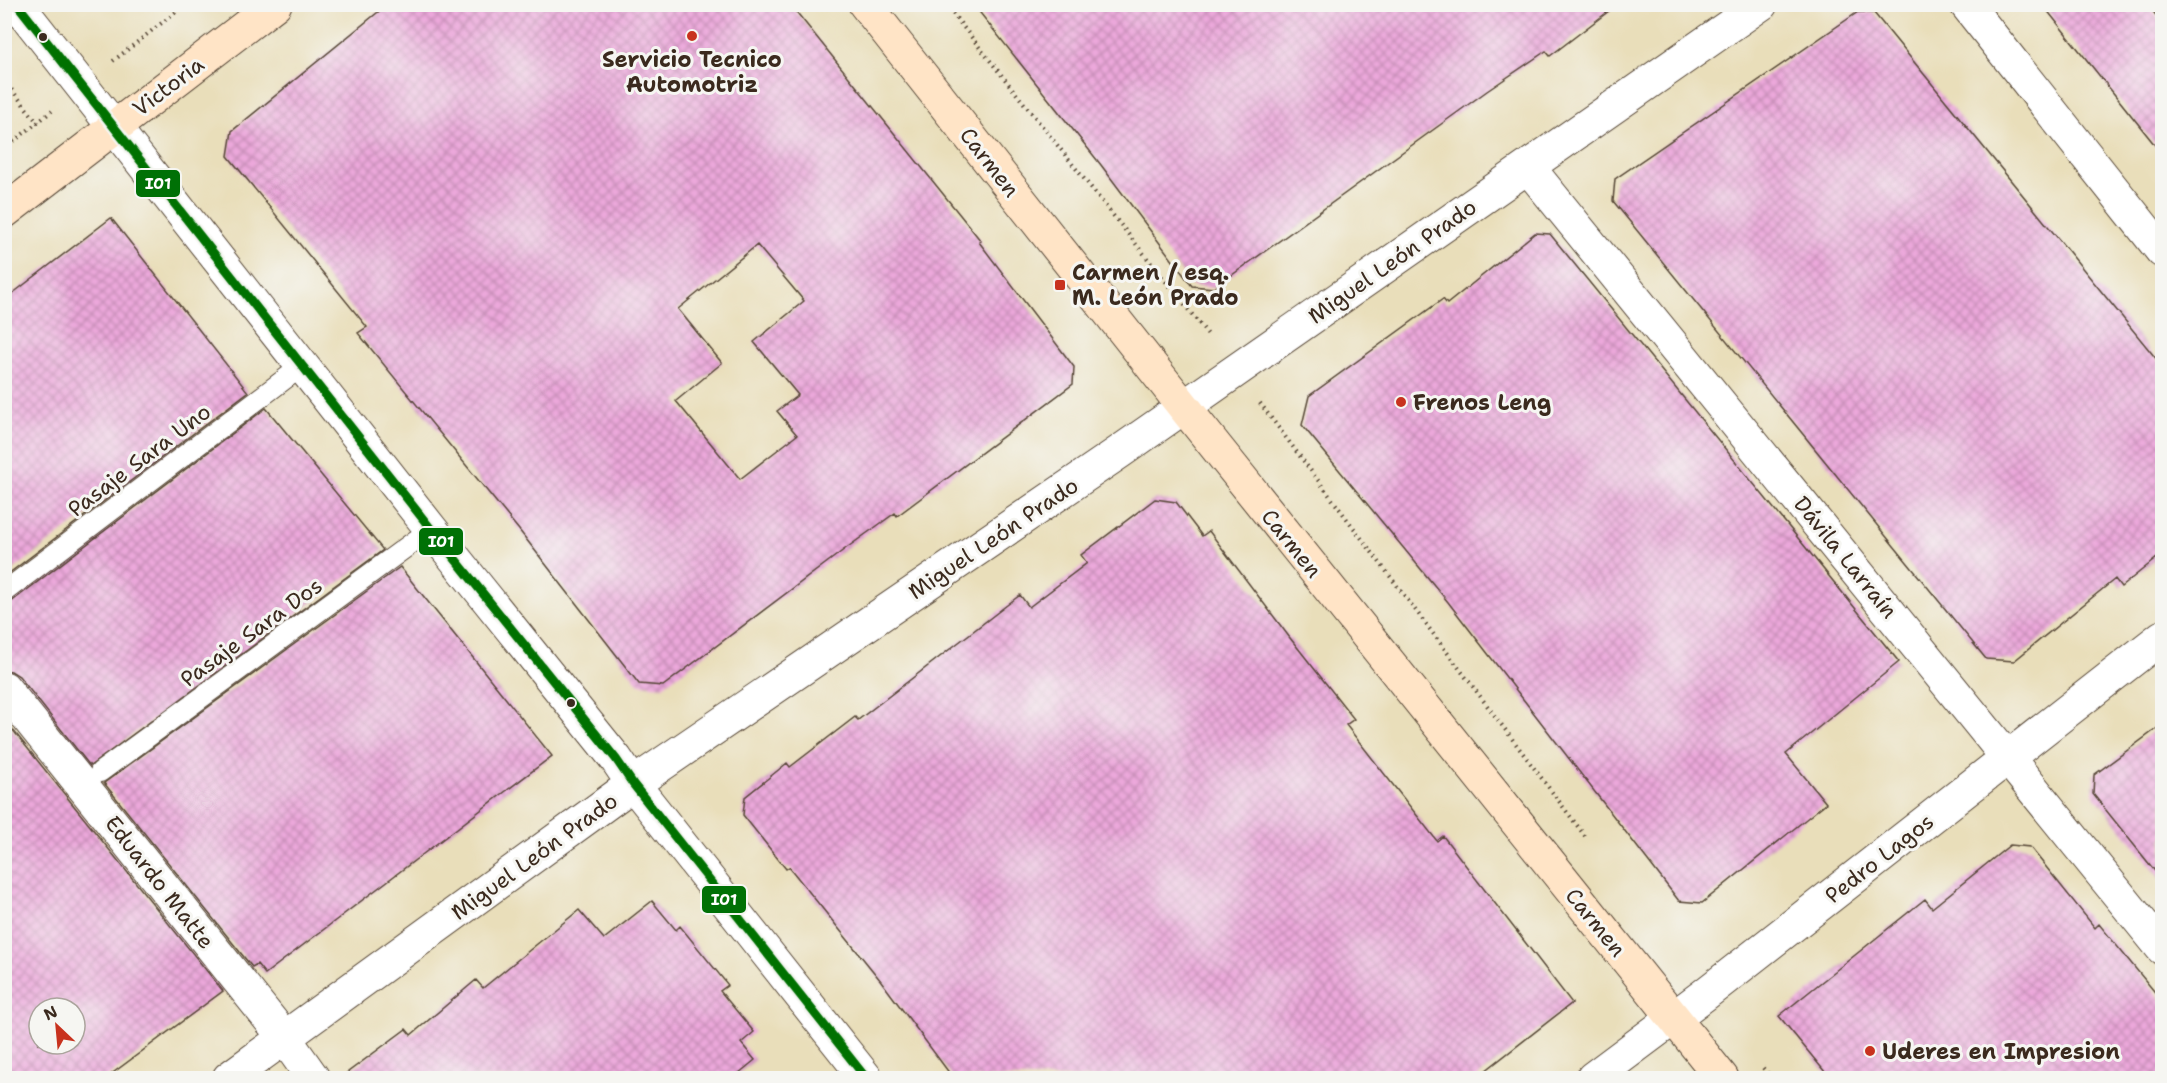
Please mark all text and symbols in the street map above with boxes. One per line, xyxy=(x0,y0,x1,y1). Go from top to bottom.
marker: Servicio Tecnico Automotriz xyxy=(685,29,699,43)
unlabelled marker xyxy=(37,31,49,43)
place label: Servicio Tecnico Automotriz xyxy=(602,45,782,99)
street label: Victoria xyxy=(127,50,210,123)
street label: Carmen xyxy=(953,122,1026,203)
line badge: I01 xyxy=(135,169,181,198)
text: I01 xyxy=(145,173,171,194)
street label: Miguel León Prado xyxy=(1302,192,1482,330)
place label: Carmen / esq. M. León Prado xyxy=(1072,258,1238,312)
marker: Carmen / esq. M. León Prado xyxy=(1053,278,1067,292)
place label: Frenos Leng xyxy=(1413,388,1551,417)
marker: Frenos Leng xyxy=(1394,395,1408,409)
street label: Pasaje Sara Uno xyxy=(62,397,217,524)
street label: Miguel León Prado xyxy=(903,471,1084,606)
street label: Dávila Larraín xyxy=(1787,490,1904,624)
street label: Carmen xyxy=(1255,503,1328,584)
line badge: I01 xyxy=(418,527,464,556)
text: I01 xyxy=(428,531,454,552)
street label: Pasaje Sara Dos xyxy=(174,571,328,694)
unlabelled marker xyxy=(565,697,577,709)
street label: Miguel León Prado xyxy=(445,786,623,927)
street label: Pedro Lagos xyxy=(1819,807,1940,910)
street label: Eduardo Matte xyxy=(98,810,221,955)
street label: Carmen xyxy=(1559,882,1632,963)
line badge: I01 xyxy=(701,885,747,914)
text: I01 xyxy=(711,889,737,910)
north arrow xyxy=(27,996,87,1056)
text: N xyxy=(40,1001,61,1025)
place label: Uderes en Impresion xyxy=(1882,1037,2120,1066)
marker: Uderes en Impresion xyxy=(1863,1044,1877,1058)

